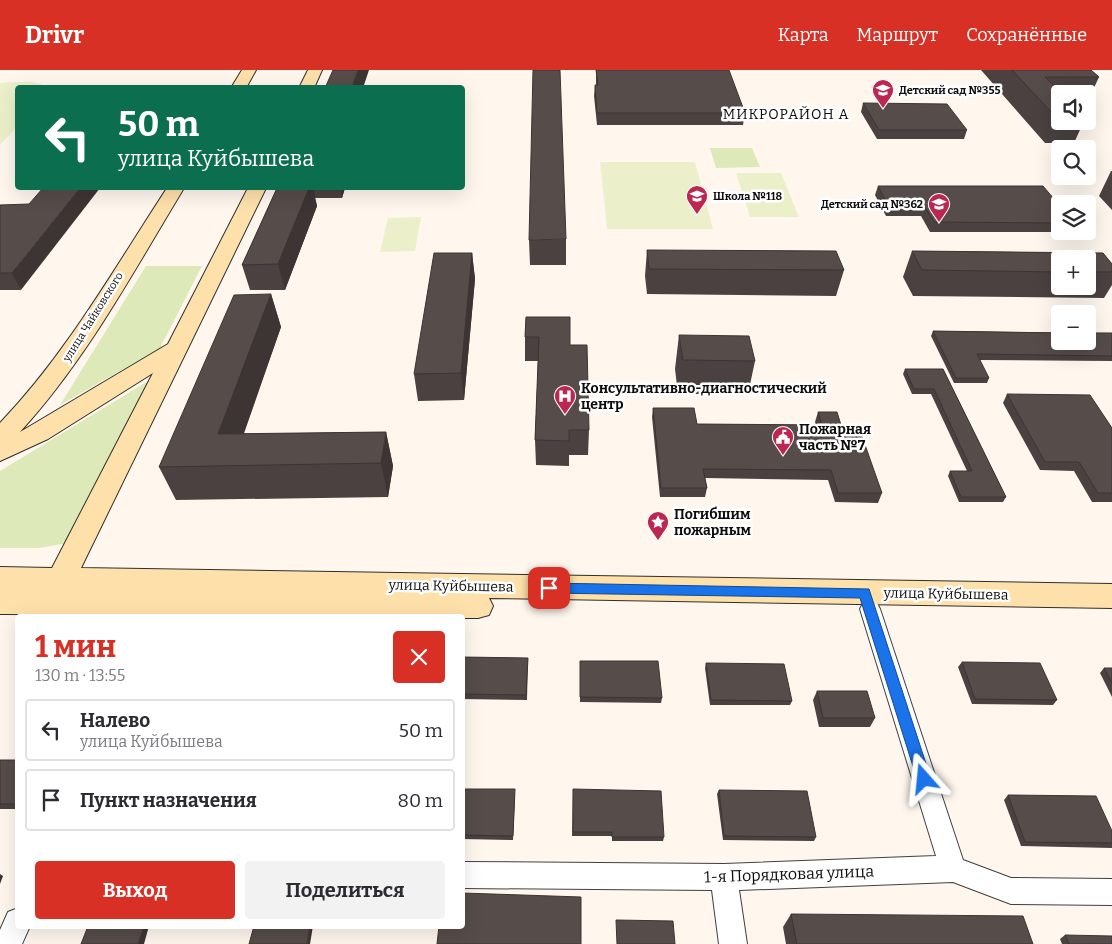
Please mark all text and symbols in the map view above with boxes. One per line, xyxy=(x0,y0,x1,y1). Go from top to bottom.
text: Drivr xyxy=(25,21,84,49)
text: Карта xyxy=(778,24,829,46)
text: Маршрут xyxy=(857,24,938,46)
text: Сохранённые xyxy=(966,24,1087,46)
school or university icon: Детский сад №355 xyxy=(871,78,895,109)
place label: Детский сад №355 xyxy=(899,84,1000,97)
map controls xyxy=(1051,85,1096,350)
button: sound xyxy=(1051,85,1096,130)
text: 50 m xyxy=(118,103,199,145)
icon: left xyxy=(35,105,100,170)
district label: МИКРОРАЙОН А xyxy=(723,105,849,123)
button: search xyxy=(1051,140,1096,185)
text: улица Куйбышева xyxy=(118,145,314,172)
school or university icon: Школа №118 xyxy=(685,184,709,215)
place label: Школа №118 xyxy=(713,190,783,203)
school or university icon: Детский сад №362 xyxy=(927,192,951,223)
button: layers xyxy=(1051,195,1096,240)
place label: Детский сад №362 xyxy=(821,198,923,211)
button: + xyxy=(1051,250,1096,295)
street label: улица Чайковского xyxy=(60,270,126,365)
button: − xyxy=(1051,305,1096,350)
place label: Консультативно-диагностический центр xyxy=(581,380,827,413)
hospital icon: Консультативно-диагностический центр xyxy=(553,384,577,415)
place label: Пожарная часть №7 xyxy=(799,421,871,454)
public building icon: Пожарная часть №7 xyxy=(771,425,795,456)
place label: Погибшим пожарным xyxy=(674,506,752,539)
place icon: Погибшим пожарным xyxy=(646,510,670,541)
pin xyxy=(528,567,570,609)
icon: arrive xyxy=(535,574,563,602)
street label: улица Куйбышева xyxy=(387,576,514,596)
street label: улица Куйбышева xyxy=(882,584,1009,604)
text: 1 мин xyxy=(35,629,116,665)
button: close xyxy=(393,631,445,683)
text: 130 m · 13:55 xyxy=(35,666,125,685)
text: Налево xyxy=(80,709,150,732)
icon: left xyxy=(37,716,65,744)
text: 50 m xyxy=(399,719,443,742)
text: улица Куйбышева xyxy=(80,732,223,751)
position arrow xyxy=(897,752,949,804)
icon: arrive xyxy=(37,786,65,814)
text: Пункт назначения xyxy=(80,789,257,812)
text: 80 m xyxy=(397,789,443,812)
button: Выход xyxy=(35,861,235,919)
button: Поделиться xyxy=(245,861,445,919)
street label: 1-я Порядковая улица xyxy=(704,862,875,886)

